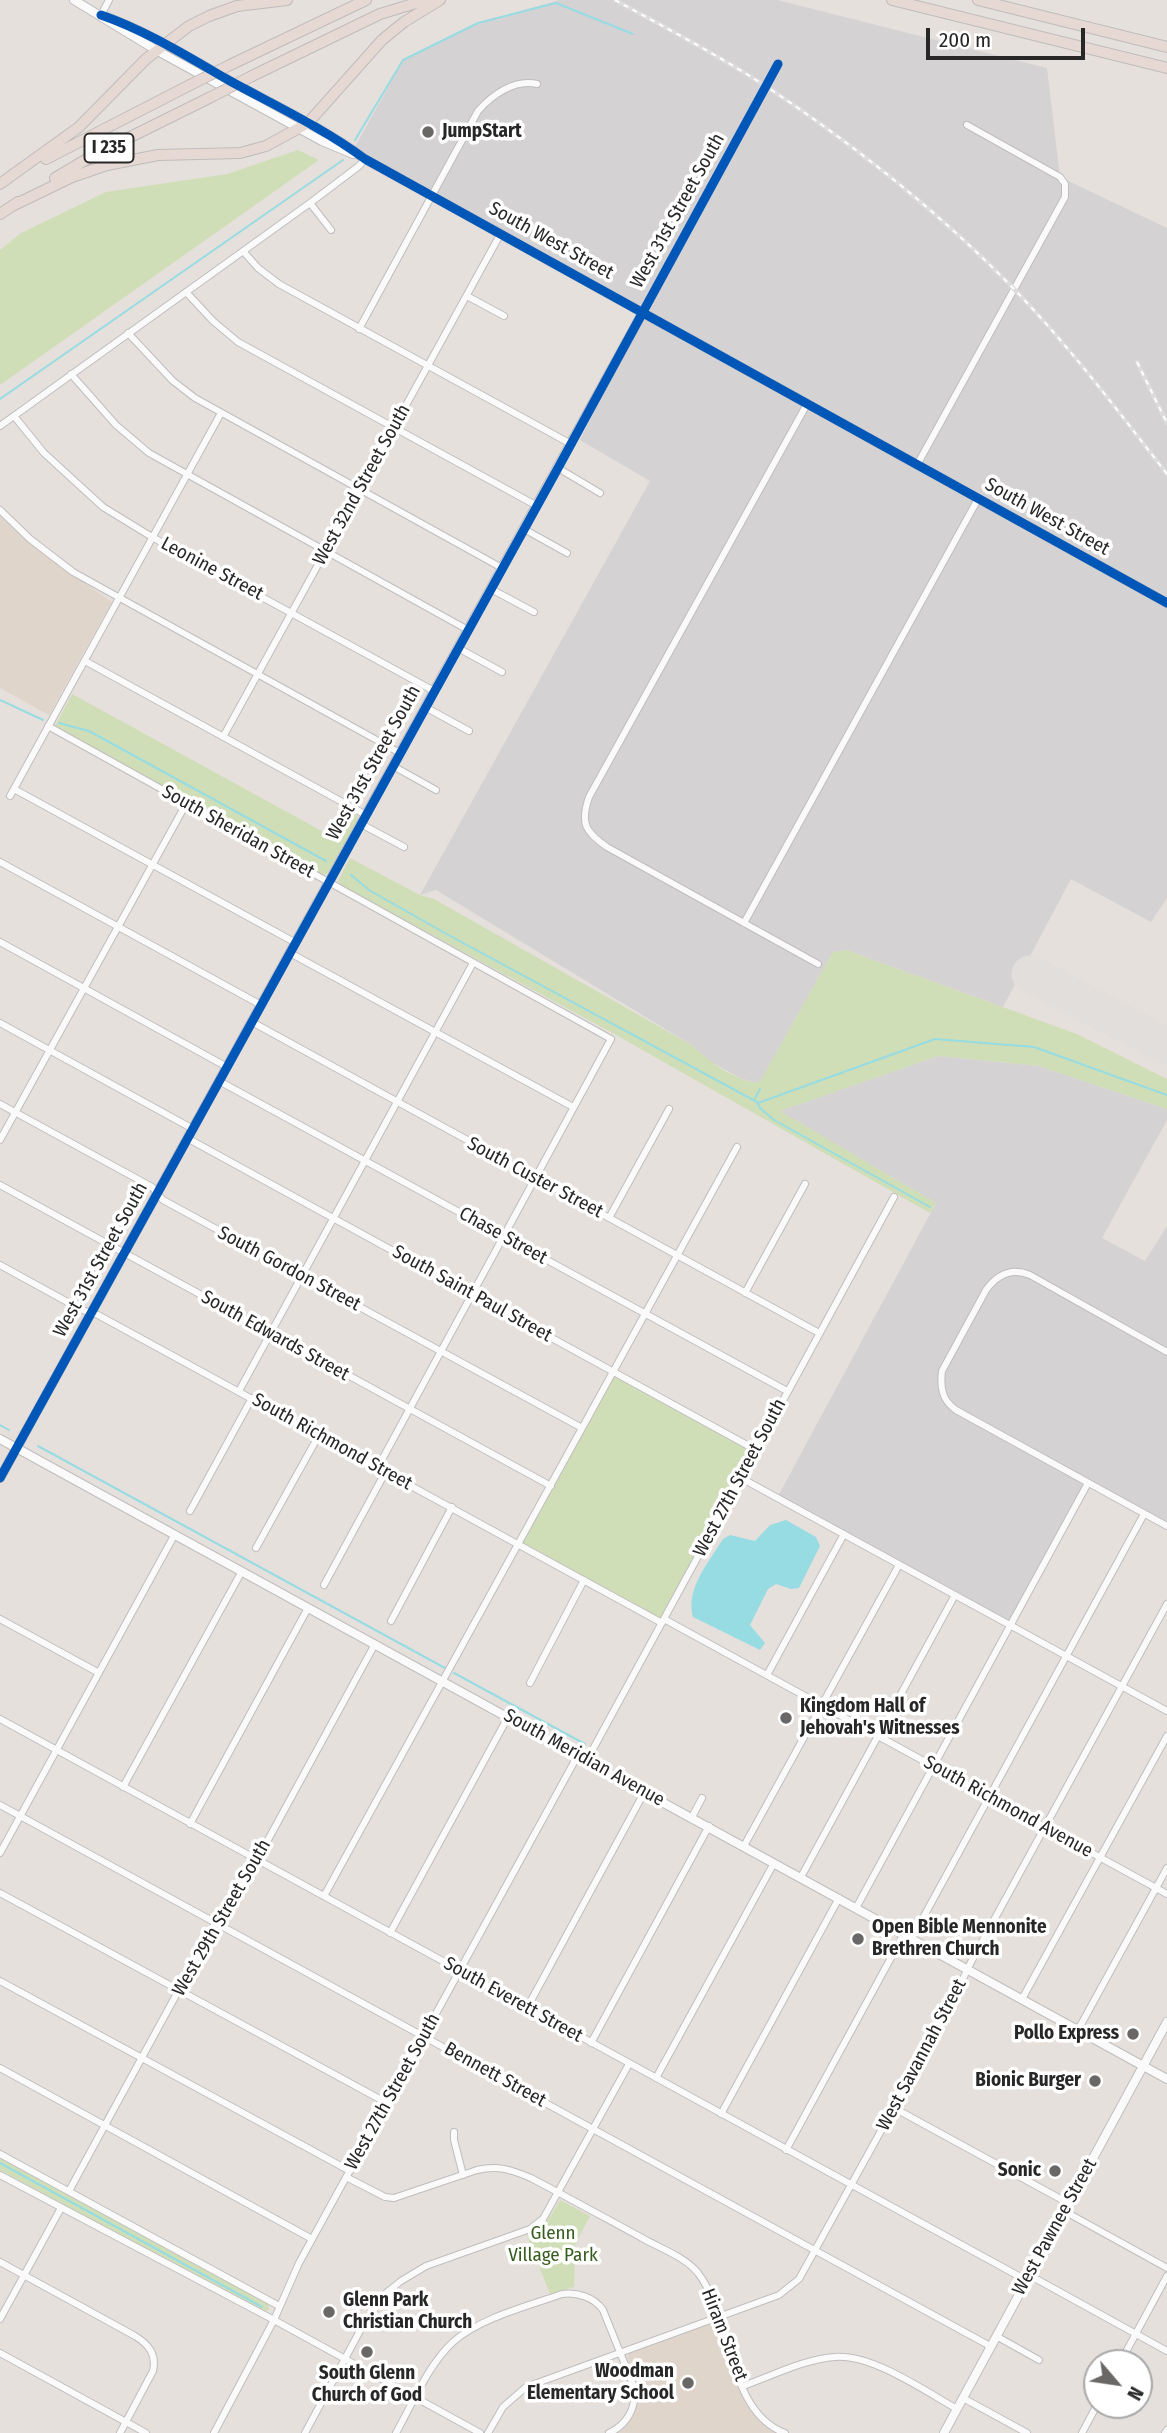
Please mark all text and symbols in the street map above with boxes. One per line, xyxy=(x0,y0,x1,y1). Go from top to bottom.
scale bar xyxy=(929,14,1088,58)
text: 200 m xyxy=(939,27,991,53)
place label: JumpStart xyxy=(442,121,522,143)
marker: JumpStart xyxy=(420,124,436,140)
street label: West 31st Street South xyxy=(626,130,730,292)
road number: I 235 xyxy=(84,134,134,162)
street label: South West Street xyxy=(485,197,617,285)
street label: West 32nd Street South xyxy=(308,401,416,569)
street label: South West Street xyxy=(981,473,1113,561)
street label: Leonine Street xyxy=(157,532,267,606)
street label: West 31st Street South xyxy=(322,682,426,844)
street label: South Sheridan Street xyxy=(158,781,318,883)
street label: South Custer Street xyxy=(463,1133,607,1223)
street label: West 31st Street South xyxy=(49,1179,153,1341)
street label: Chase Street xyxy=(455,1202,551,1270)
street label: South Gordon Street xyxy=(214,1222,364,1316)
street label: South Saint Paul Street xyxy=(388,1241,556,1347)
street label: South Edwards Street xyxy=(197,1286,353,1386)
street label: South Richmond Street xyxy=(248,1389,416,1495)
street label: West 27th Street South xyxy=(689,1395,791,1561)
place label: Kingdom Hall of Jehovah's Witnesses xyxy=(800,1696,960,1740)
street label: South Meridian Avenue xyxy=(500,1704,668,1812)
marker: Kingdom Hall of Jehovah's Witnesses xyxy=(778,1710,794,1726)
street label: South Richmond Avenue xyxy=(920,1751,1096,1863)
street label: West 29th Street South xyxy=(168,1836,276,2000)
place label: Open Bible Mennonite Brethren Church xyxy=(872,1917,1047,1961)
marker: Open Bible Mennonite Brethren Church xyxy=(850,1931,866,1947)
street label: South Everett Street xyxy=(439,1952,587,2048)
street label: West Savannah Street xyxy=(872,1975,972,2135)
street label: West 27th Street South xyxy=(340,2010,446,2174)
place label: Pollo Express xyxy=(1014,2023,1119,2045)
marker: Pollo Express xyxy=(1125,2026,1141,2042)
street label: Bennett Street xyxy=(440,2038,550,2112)
place label: Bionic Burger xyxy=(975,2070,1081,2092)
marker: Bionic Burger xyxy=(1087,2073,1103,2089)
street label: West Pawnee Street xyxy=(1008,2155,1102,2299)
place label: Sonic xyxy=(998,2160,1041,2182)
marker: Sonic xyxy=(1047,2163,1063,2179)
park label: Glenn Village Park xyxy=(508,2223,598,2267)
street label: Hiram Street xyxy=(696,2285,752,2385)
place label: Glenn Park Christian Church xyxy=(343,2290,472,2334)
marker: Glenn Park Christian Church xyxy=(321,2304,337,2320)
marker: South Glenn Church of God xyxy=(359,2344,375,2360)
north arrow xyxy=(1083,2349,1153,2419)
place label: Woodman Elementary School xyxy=(527,2361,674,2405)
place label: South Glenn Church of God xyxy=(312,2363,422,2407)
marker: Woodman Elementary School xyxy=(680,2375,696,2391)
text: N xyxy=(1122,2383,1148,2404)

